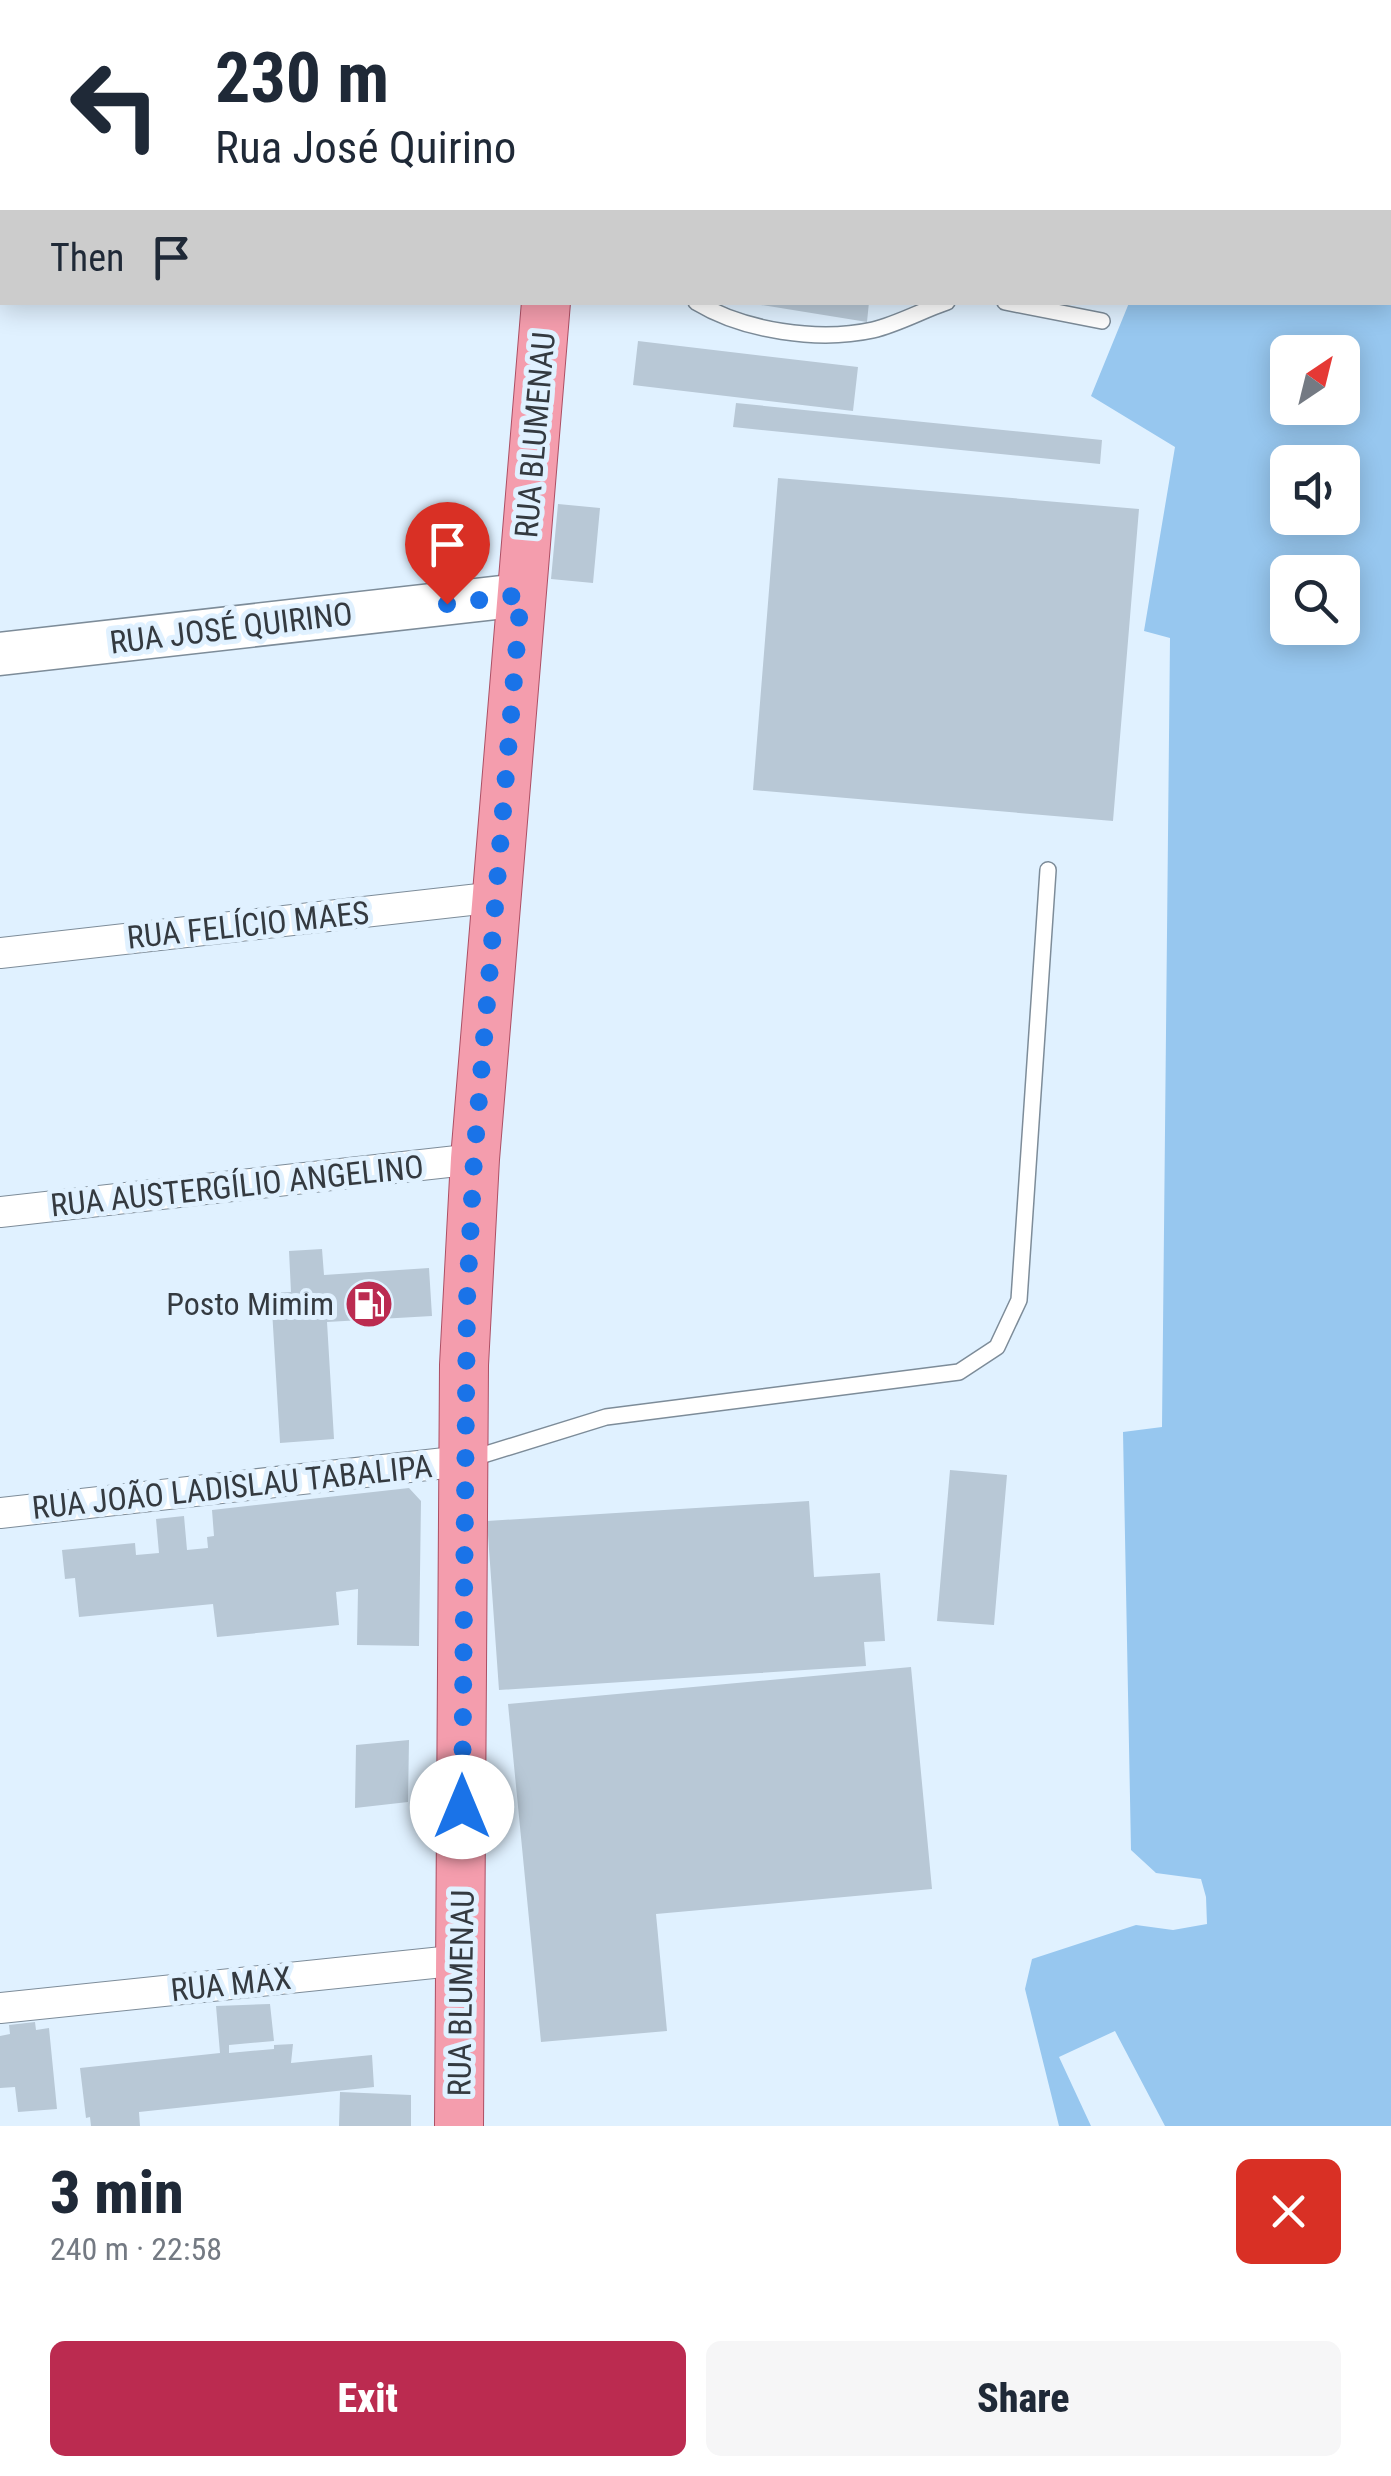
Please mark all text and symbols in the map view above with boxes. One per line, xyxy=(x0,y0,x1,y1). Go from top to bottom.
text: 230 m xyxy=(215,37,389,119)
icon: left xyxy=(50,40,180,170)
text: Rua José Quirino xyxy=(215,121,516,174)
icon: arrive xyxy=(144,230,199,285)
text: Then xyxy=(50,236,124,280)
street label: RUA BLUMENAU xyxy=(507,330,563,540)
north arrow xyxy=(1270,335,1360,425)
map controls xyxy=(1270,335,1360,645)
button: sound xyxy=(1270,445,1360,535)
pin xyxy=(405,502,490,605)
icon: arrive xyxy=(420,517,475,572)
button: search xyxy=(1270,555,1360,645)
street label: RUA JOSÉ QUIRINO xyxy=(107,594,355,662)
street label: RUA FELÍCIO MAES xyxy=(125,893,371,957)
street label: RUA AUSTERGÍLIO ANGELINO xyxy=(49,1148,425,1224)
fuel station icon: Posto Mimim xyxy=(343,1278,395,1330)
place label: Posto Mimim xyxy=(166,1285,334,1323)
street label: RUA JOÃO LADISLAU TABALIPA xyxy=(30,1447,434,1527)
position arrow xyxy=(410,1755,514,1859)
street label: RUA BLUMENAU xyxy=(440,1889,482,2097)
street label: RUA MAX xyxy=(169,1959,293,2009)
text: 3 min xyxy=(50,2157,184,2228)
button: close xyxy=(1236,2159,1341,2264)
text: 240 m · 22:58 xyxy=(50,2230,222,2268)
button: Exit xyxy=(50,2341,686,2456)
button: Share xyxy=(706,2341,1341,2456)

